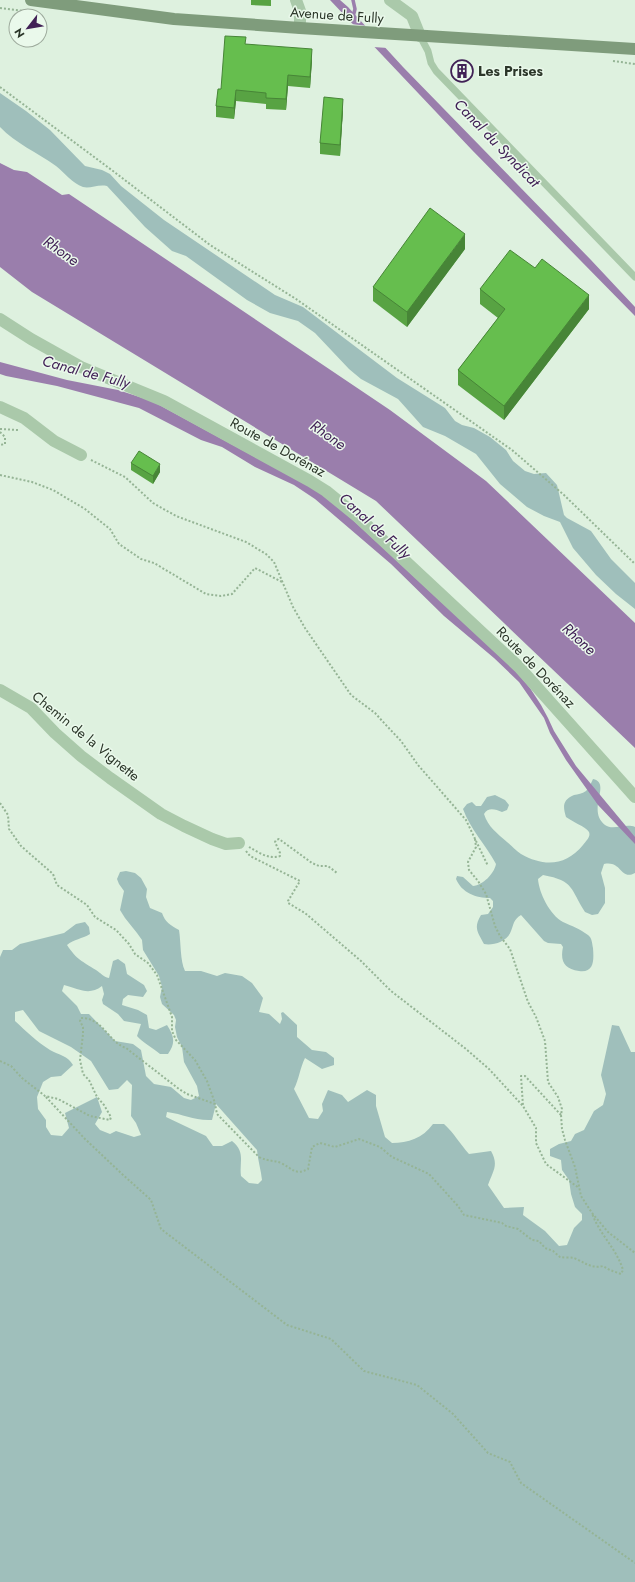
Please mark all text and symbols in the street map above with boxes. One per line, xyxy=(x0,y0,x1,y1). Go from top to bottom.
street label: Avenue de Fully xyxy=(289,2,385,28)
north arrow xyxy=(8,8,48,48)
text: N xyxy=(10,25,29,41)
building icon: Les Prises xyxy=(449,58,475,84)
place label: Les Prises xyxy=(478,61,543,81)
water label: Canal du Syndicat xyxy=(449,94,546,193)
water label: Rhone xyxy=(39,231,84,271)
water label: Canal de Fully xyxy=(40,350,134,395)
street label: Route de Dorénaz xyxy=(227,412,330,482)
water label: Rhone xyxy=(306,415,351,455)
water label: Canal de Fully xyxy=(334,488,417,565)
water label: Rhone xyxy=(557,618,601,661)
street label: Route de Dorénaz xyxy=(492,622,581,713)
street label: Chemin de la Vignette xyxy=(28,686,144,786)

